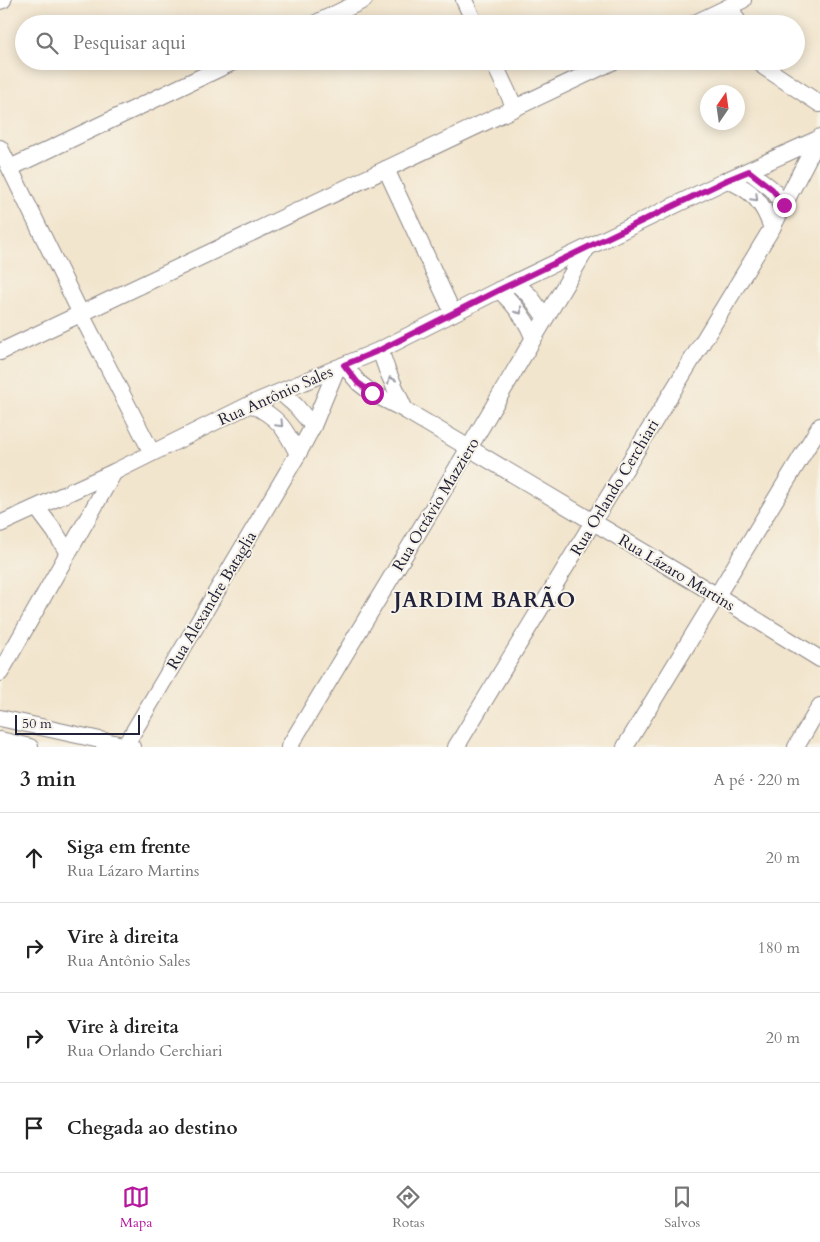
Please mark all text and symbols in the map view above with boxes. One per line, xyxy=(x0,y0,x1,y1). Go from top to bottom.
search box xyxy=(15,15,805,70)
icon: search xyxy=(33,29,61,57)
text: Pesquisar aqui xyxy=(73,30,186,56)
north arrow xyxy=(700,85,745,130)
one-way arrow xyxy=(749,193,758,202)
route end xyxy=(773,194,796,217)
one-way arrow xyxy=(514,306,523,315)
street label: Rua Antônio Sales xyxy=(215,361,336,431)
one-way arrow xyxy=(387,376,398,385)
route start xyxy=(361,382,384,405)
street label: Rua Orlando Cerchiari xyxy=(565,415,665,560)
one-way arrow xyxy=(274,418,283,427)
street label: Rua Octávio Mazziero xyxy=(387,433,485,575)
street label: Rua Alexandre Bataglia xyxy=(162,527,262,674)
street label: Rua Lázaro Martins xyxy=(614,529,739,616)
district label: JARDIM BARÃO xyxy=(391,586,576,615)
scale bar xyxy=(15,712,140,735)
text: 50 m xyxy=(22,714,52,733)
text: 3 min xyxy=(20,765,76,794)
text: A pé · 220 m xyxy=(713,769,800,791)
text: Siga em frente xyxy=(67,834,191,860)
icon: ahead xyxy=(20,844,48,872)
text: 20 m xyxy=(766,847,800,869)
text: Rua Lázaro Martins xyxy=(67,860,199,882)
text: Vire à direita xyxy=(67,924,179,950)
icon: right xyxy=(20,934,48,962)
text: 180 m xyxy=(758,937,800,959)
text: Rua Antônio Sales xyxy=(67,950,190,972)
text: Vire à direita xyxy=(67,1014,179,1040)
icon: right xyxy=(20,1024,48,1052)
text: 20 m xyxy=(766,1027,800,1049)
text: Rua Orlando Cerchiari xyxy=(67,1040,222,1062)
icon: arrive xyxy=(20,1114,48,1142)
text: Chegada ao destino xyxy=(67,1115,238,1141)
tab: Mapa xyxy=(120,1183,153,1232)
tab: Rotas xyxy=(392,1183,425,1232)
tab: Salvos xyxy=(664,1183,700,1232)

